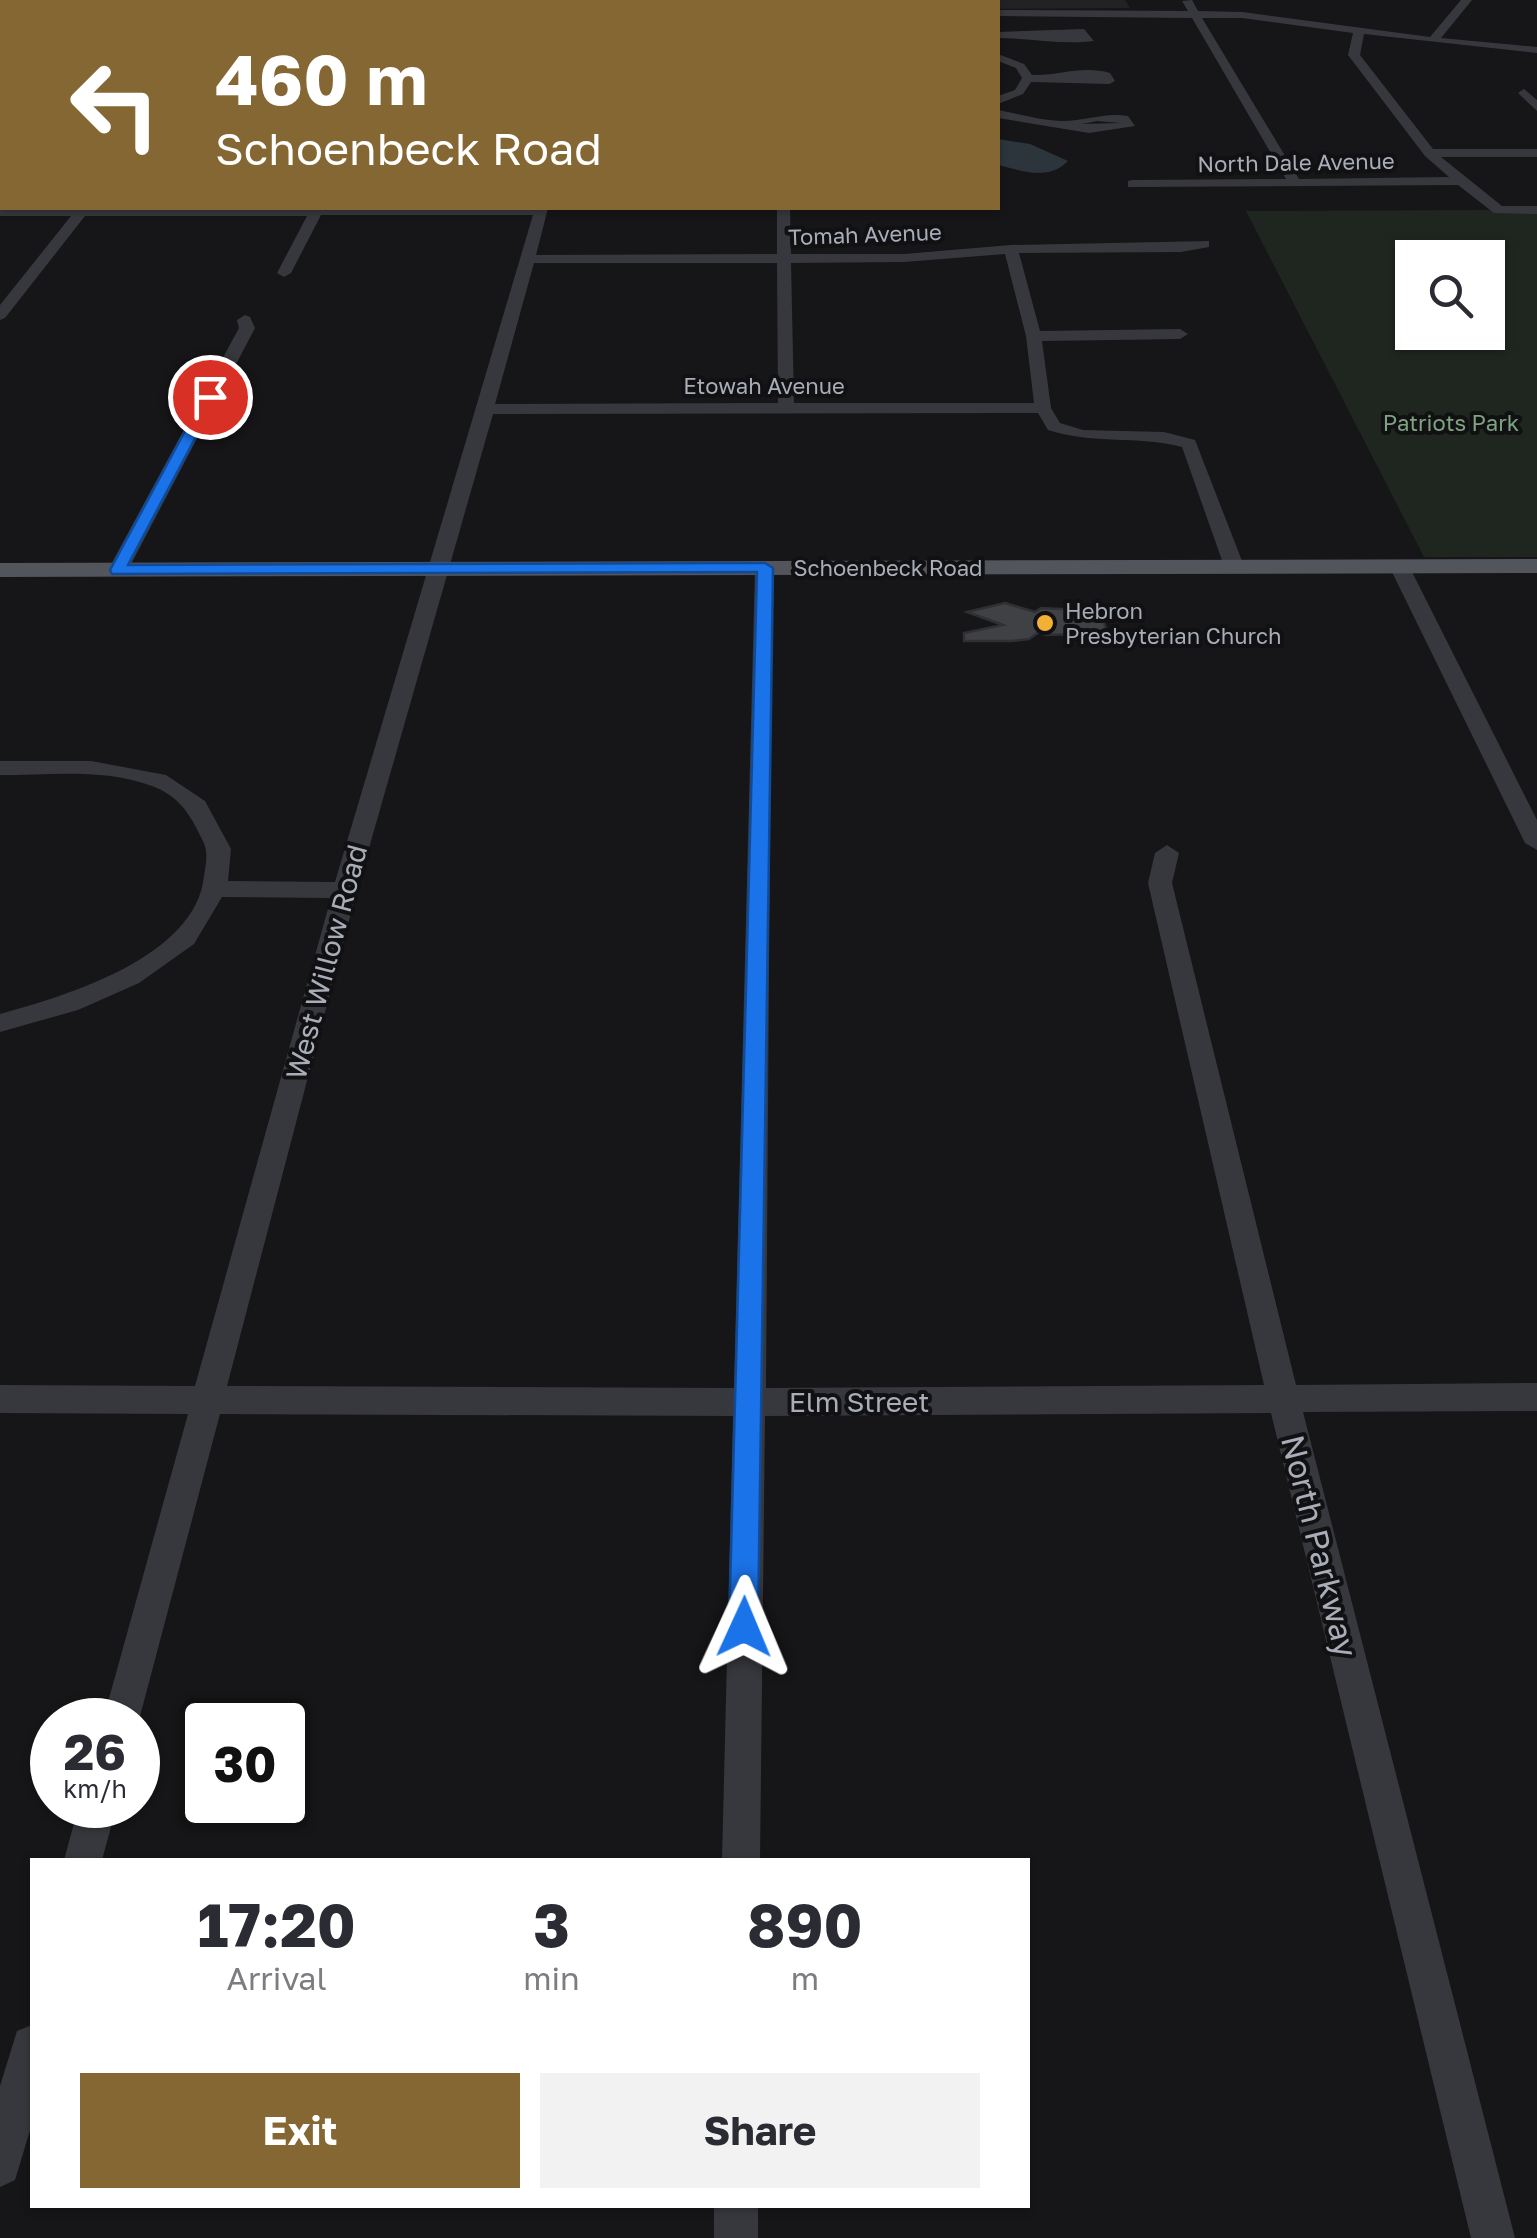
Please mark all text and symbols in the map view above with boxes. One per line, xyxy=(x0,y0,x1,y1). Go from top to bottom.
text: 460 m xyxy=(215,36,427,120)
icon: left xyxy=(50,40,180,170)
text: Schoenbeck Road xyxy=(215,121,602,175)
street label: North Dale Avenue xyxy=(1197,147,1395,177)
street label: Tomah Avenue xyxy=(788,218,942,250)
map controls xyxy=(1395,240,1505,350)
button: search xyxy=(1395,240,1505,350)
pin xyxy=(168,355,253,440)
icon: arrive xyxy=(183,370,238,425)
street label: Etowah Avenue xyxy=(683,372,845,399)
park label: Patriots Park xyxy=(1383,409,1519,436)
street label: Schoenbeck Road xyxy=(793,554,983,581)
place label: Hebron Presbyterian Church xyxy=(1065,597,1281,649)
marker: Hebron Presbyterian Church xyxy=(1034,612,1056,634)
street label: West Willow Road xyxy=(279,841,373,1083)
street label: Elm Street xyxy=(789,1385,929,1418)
street label: North Parkway xyxy=(1274,1431,1366,1661)
position arrow xyxy=(692,1575,796,1679)
speed limit sign: 30 xyxy=(180,1698,310,1828)
text: 26 xyxy=(64,1721,126,1781)
text: km/h xyxy=(63,1773,127,1804)
text: 17:20 xyxy=(197,1888,356,1960)
text: 3 xyxy=(533,1888,570,1960)
text: 890 xyxy=(747,1888,863,1960)
text: Arrival xyxy=(226,1959,327,1997)
text: min xyxy=(523,1959,580,1997)
text: m xyxy=(791,1959,819,1997)
button: Exit xyxy=(80,2073,520,2188)
button: Share xyxy=(540,2073,980,2188)

